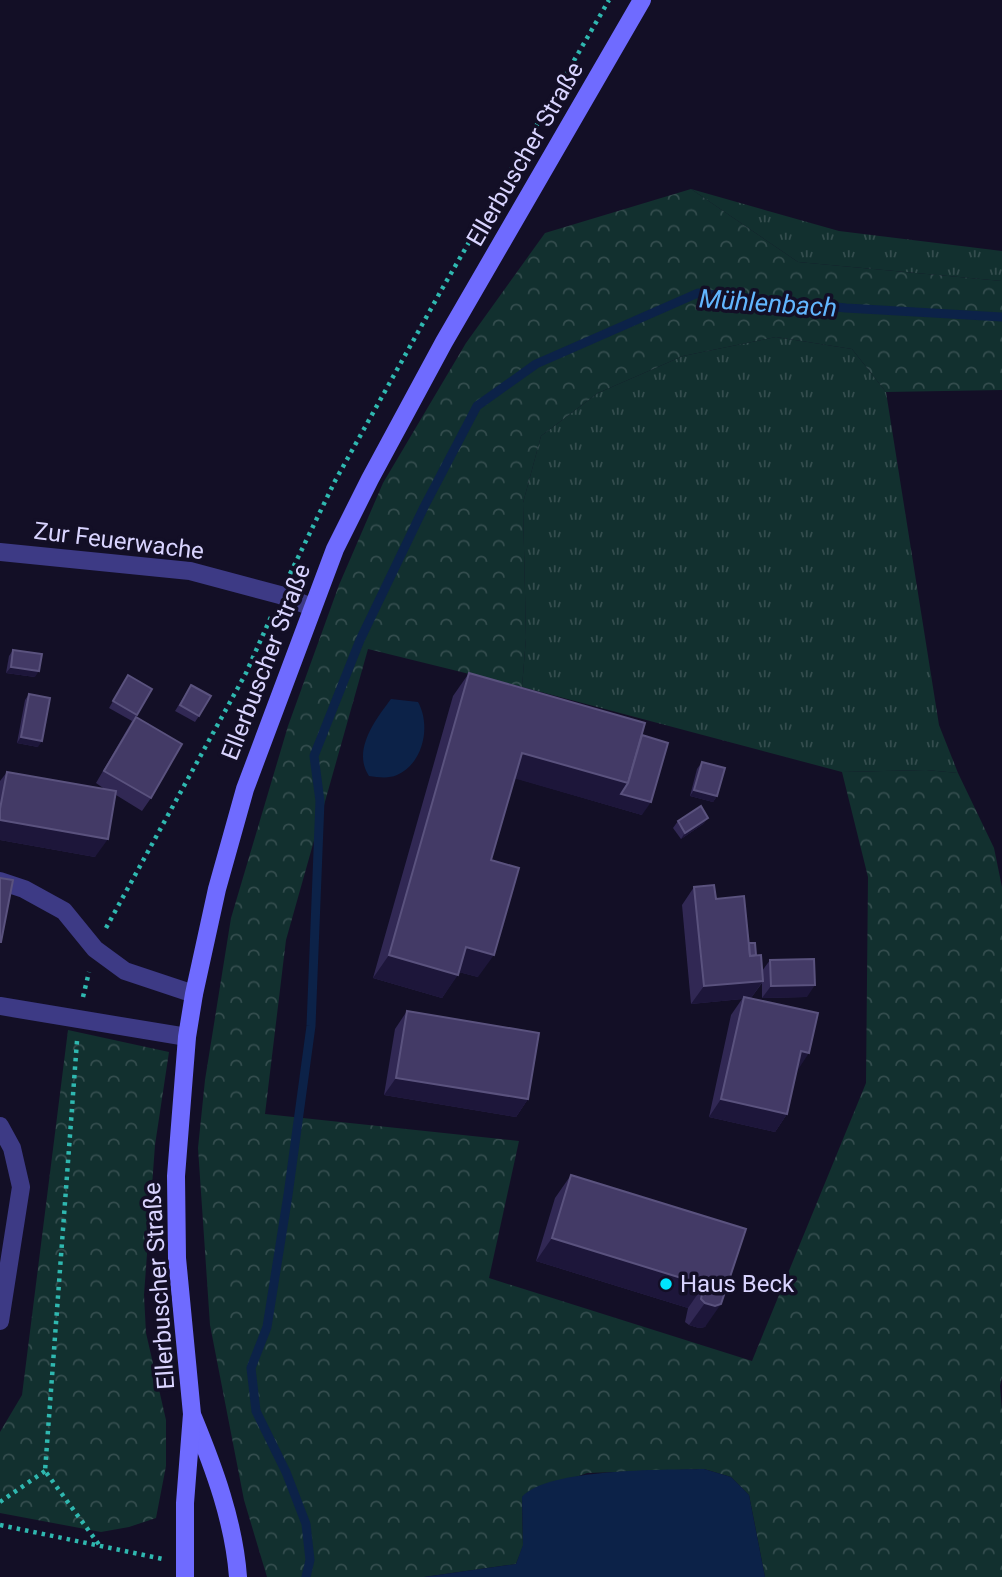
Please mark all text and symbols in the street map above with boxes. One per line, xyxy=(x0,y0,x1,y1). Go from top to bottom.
street label: Ellerbuscher Straße xyxy=(461,57,589,251)
water label: Mühlenbach xyxy=(698,283,838,323)
street label: Zur Feuerwache xyxy=(32,517,206,565)
street label: Ellerbuscher Straße xyxy=(216,560,316,764)
street label: Ellerbuscher Straße xyxy=(138,1181,180,1391)
place label: Haus Beck xyxy=(680,1270,795,1298)
marker: Haus Beck xyxy=(658,1276,674,1292)

